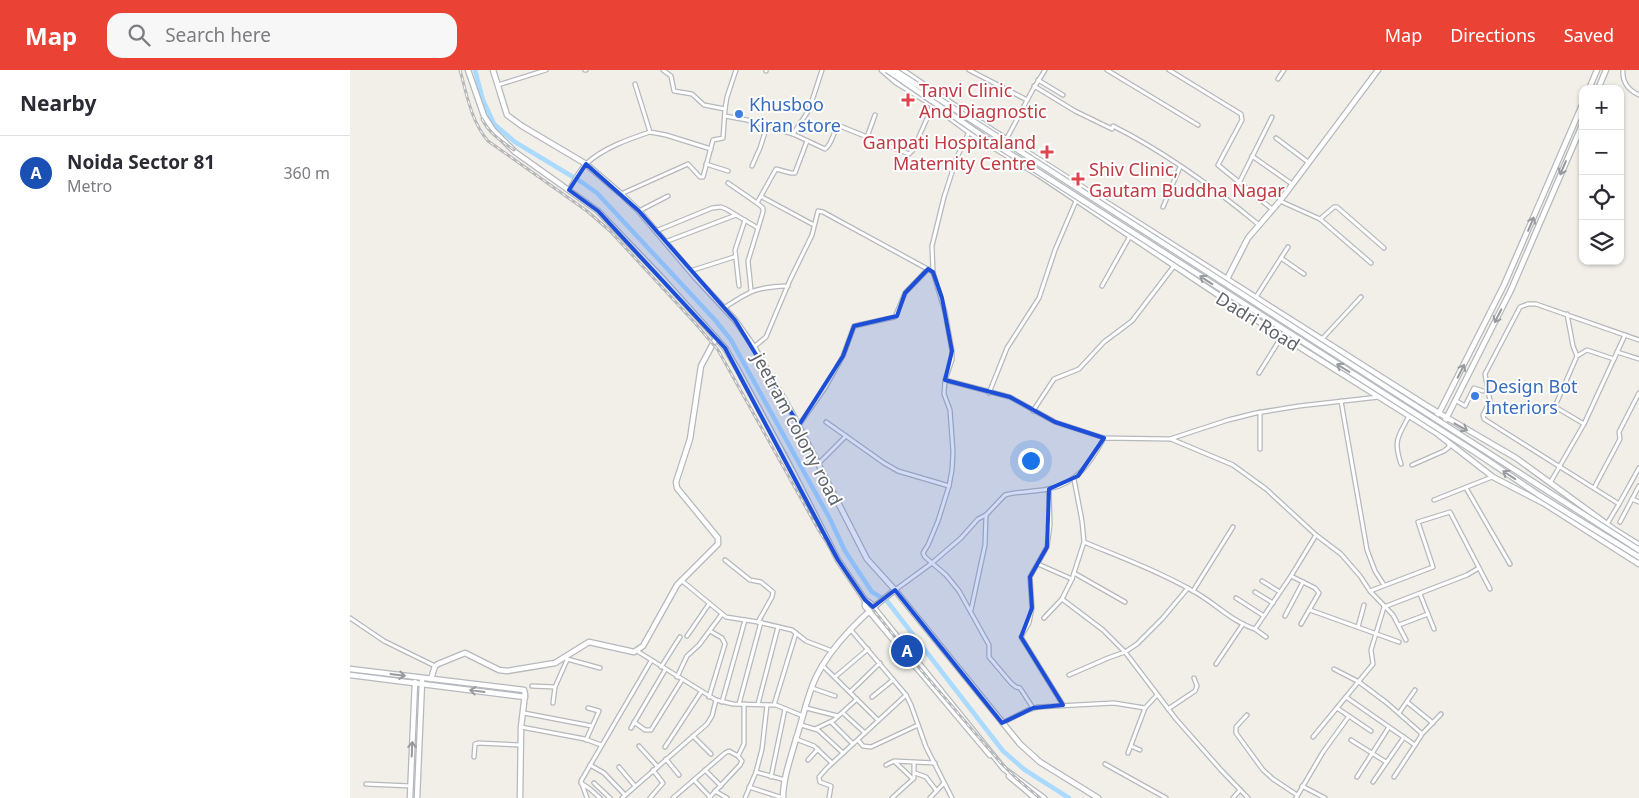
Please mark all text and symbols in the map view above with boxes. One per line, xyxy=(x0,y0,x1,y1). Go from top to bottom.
search box xyxy=(107,13,457,58)
text: Map xyxy=(25,19,77,52)
icon: search xyxy=(125,21,153,49)
text: Search here xyxy=(165,22,271,48)
text: Map xyxy=(1385,23,1422,47)
text: Directions xyxy=(1450,23,1536,47)
text: Saved xyxy=(1564,23,1614,47)
place label: Tanvi Clinic And Diagnostic xyxy=(919,78,1047,123)
map controls xyxy=(1579,85,1624,265)
button: + xyxy=(1579,85,1624,130)
text: Nearby xyxy=(20,89,96,117)
place label: Khusboo Kiran store xyxy=(749,92,841,137)
marker: Tanvi Clinic And Diagnostic xyxy=(901,93,915,107)
marker: Khusboo Kiran store xyxy=(733,108,745,120)
place label: Ganpati Hospitaland Maternity Centre xyxy=(863,130,1036,175)
button: − xyxy=(1579,130,1624,175)
marker: Ganpati Hospitaland Maternity Centre xyxy=(1040,145,1054,159)
text: Noida Sector 81 xyxy=(67,149,215,175)
place label: Shiv Clinic, Gautam Buddha Nagar xyxy=(1089,157,1285,202)
one-way arrow xyxy=(1558,160,1568,175)
text: A xyxy=(30,162,42,184)
text: 360 m xyxy=(283,162,330,184)
marker: Shiv Clinic, Gautam Buddha Nagar xyxy=(1071,172,1085,186)
text: Metro xyxy=(67,175,112,197)
button: locate xyxy=(1579,175,1624,220)
one-way arrow xyxy=(1526,217,1536,232)
button: layers xyxy=(1579,220,1624,265)
one-way arrow xyxy=(1200,275,1214,285)
street label: Dadri Road xyxy=(1212,286,1304,356)
one-way arrow xyxy=(1493,309,1503,324)
street label: jeetram colony road xyxy=(747,348,848,509)
one-way arrow xyxy=(1337,362,1351,372)
one-way arrow xyxy=(1456,363,1466,378)
place label: Design Bot Interiors xyxy=(1485,374,1578,419)
marker: Design Bot Interiors xyxy=(1469,390,1481,402)
one-way arrow xyxy=(1454,423,1468,433)
your location xyxy=(1018,448,1044,474)
one-way arrow xyxy=(1502,470,1516,480)
pin: A xyxy=(891,632,923,670)
one-way arrow xyxy=(390,670,406,680)
one-way arrow xyxy=(469,686,485,696)
one-way arrow xyxy=(407,742,417,758)

